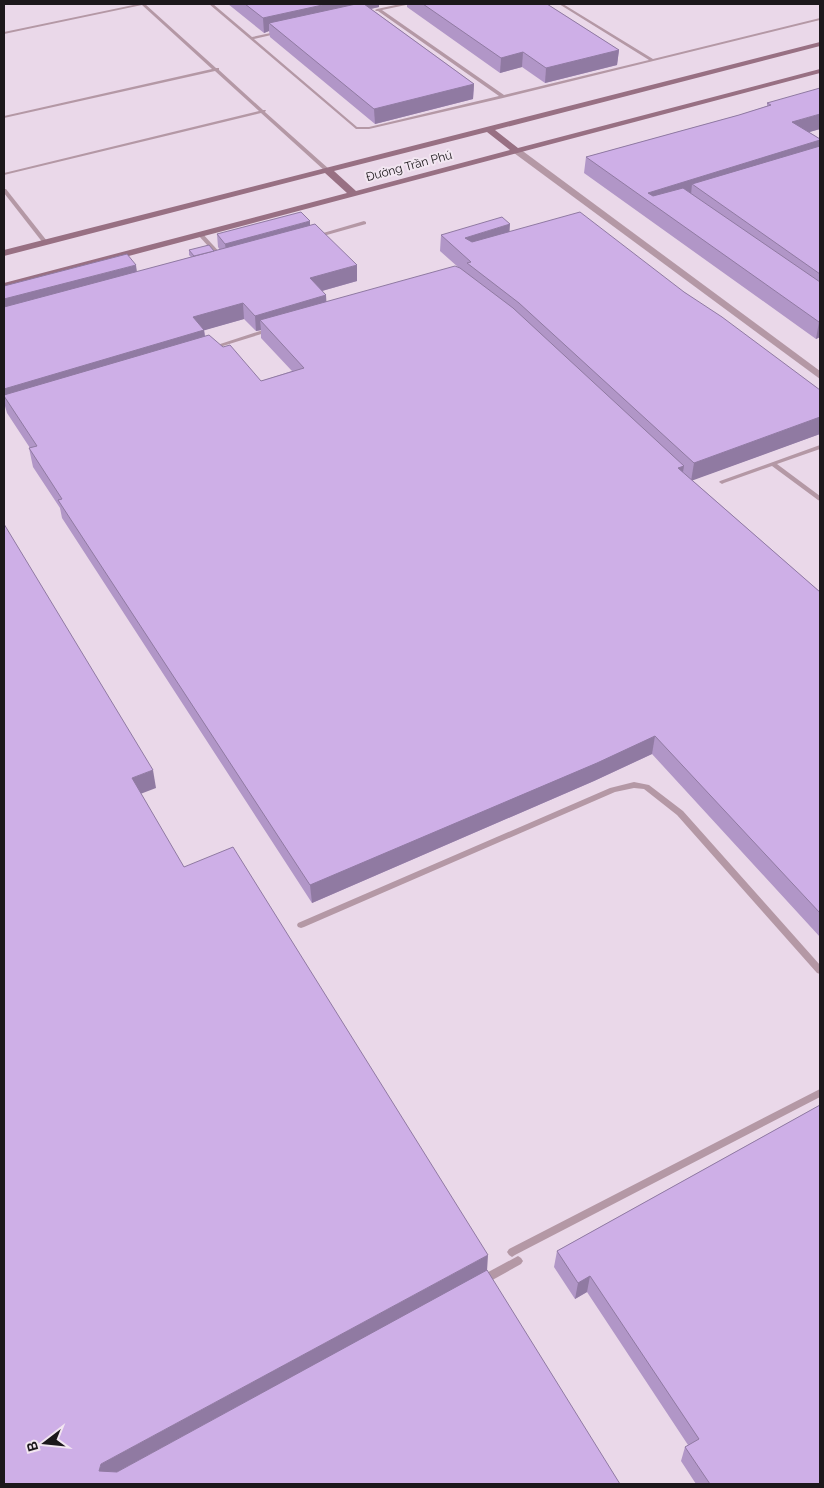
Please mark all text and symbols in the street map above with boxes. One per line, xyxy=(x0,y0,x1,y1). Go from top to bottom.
street label: Đường Trần Phú xyxy=(364,148,454,184)
north arrow xyxy=(20,1418,70,1468)
text: B xyxy=(23,1439,42,1453)

